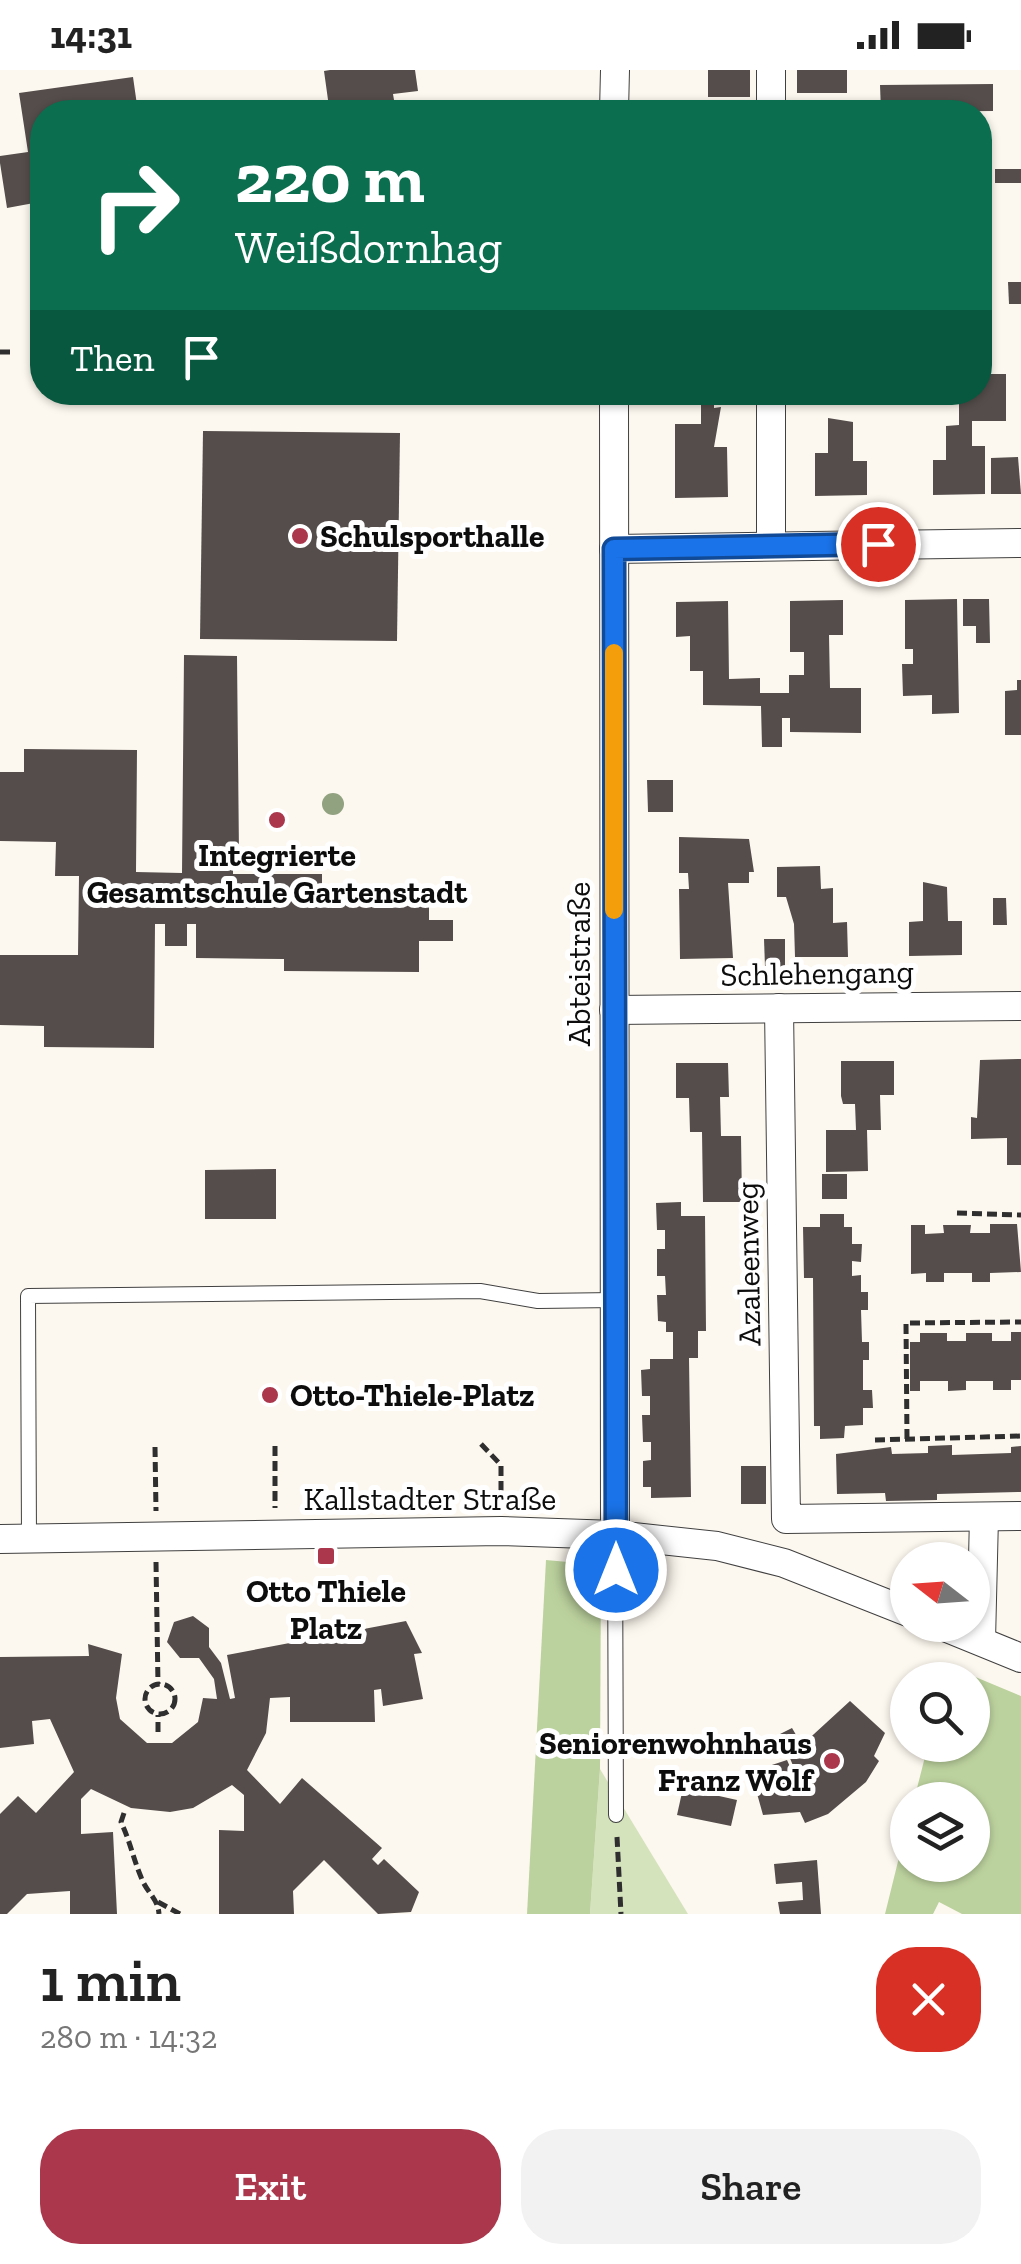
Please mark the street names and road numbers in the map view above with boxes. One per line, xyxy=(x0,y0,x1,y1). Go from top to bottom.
street label: Abteistraße xyxy=(560,882,598,1046)
street label: Schlehengang xyxy=(720,952,914,994)
street label: Azaleenweg xyxy=(728,1182,768,1346)
street label: Kallstadter Straße xyxy=(304,1480,556,1518)

